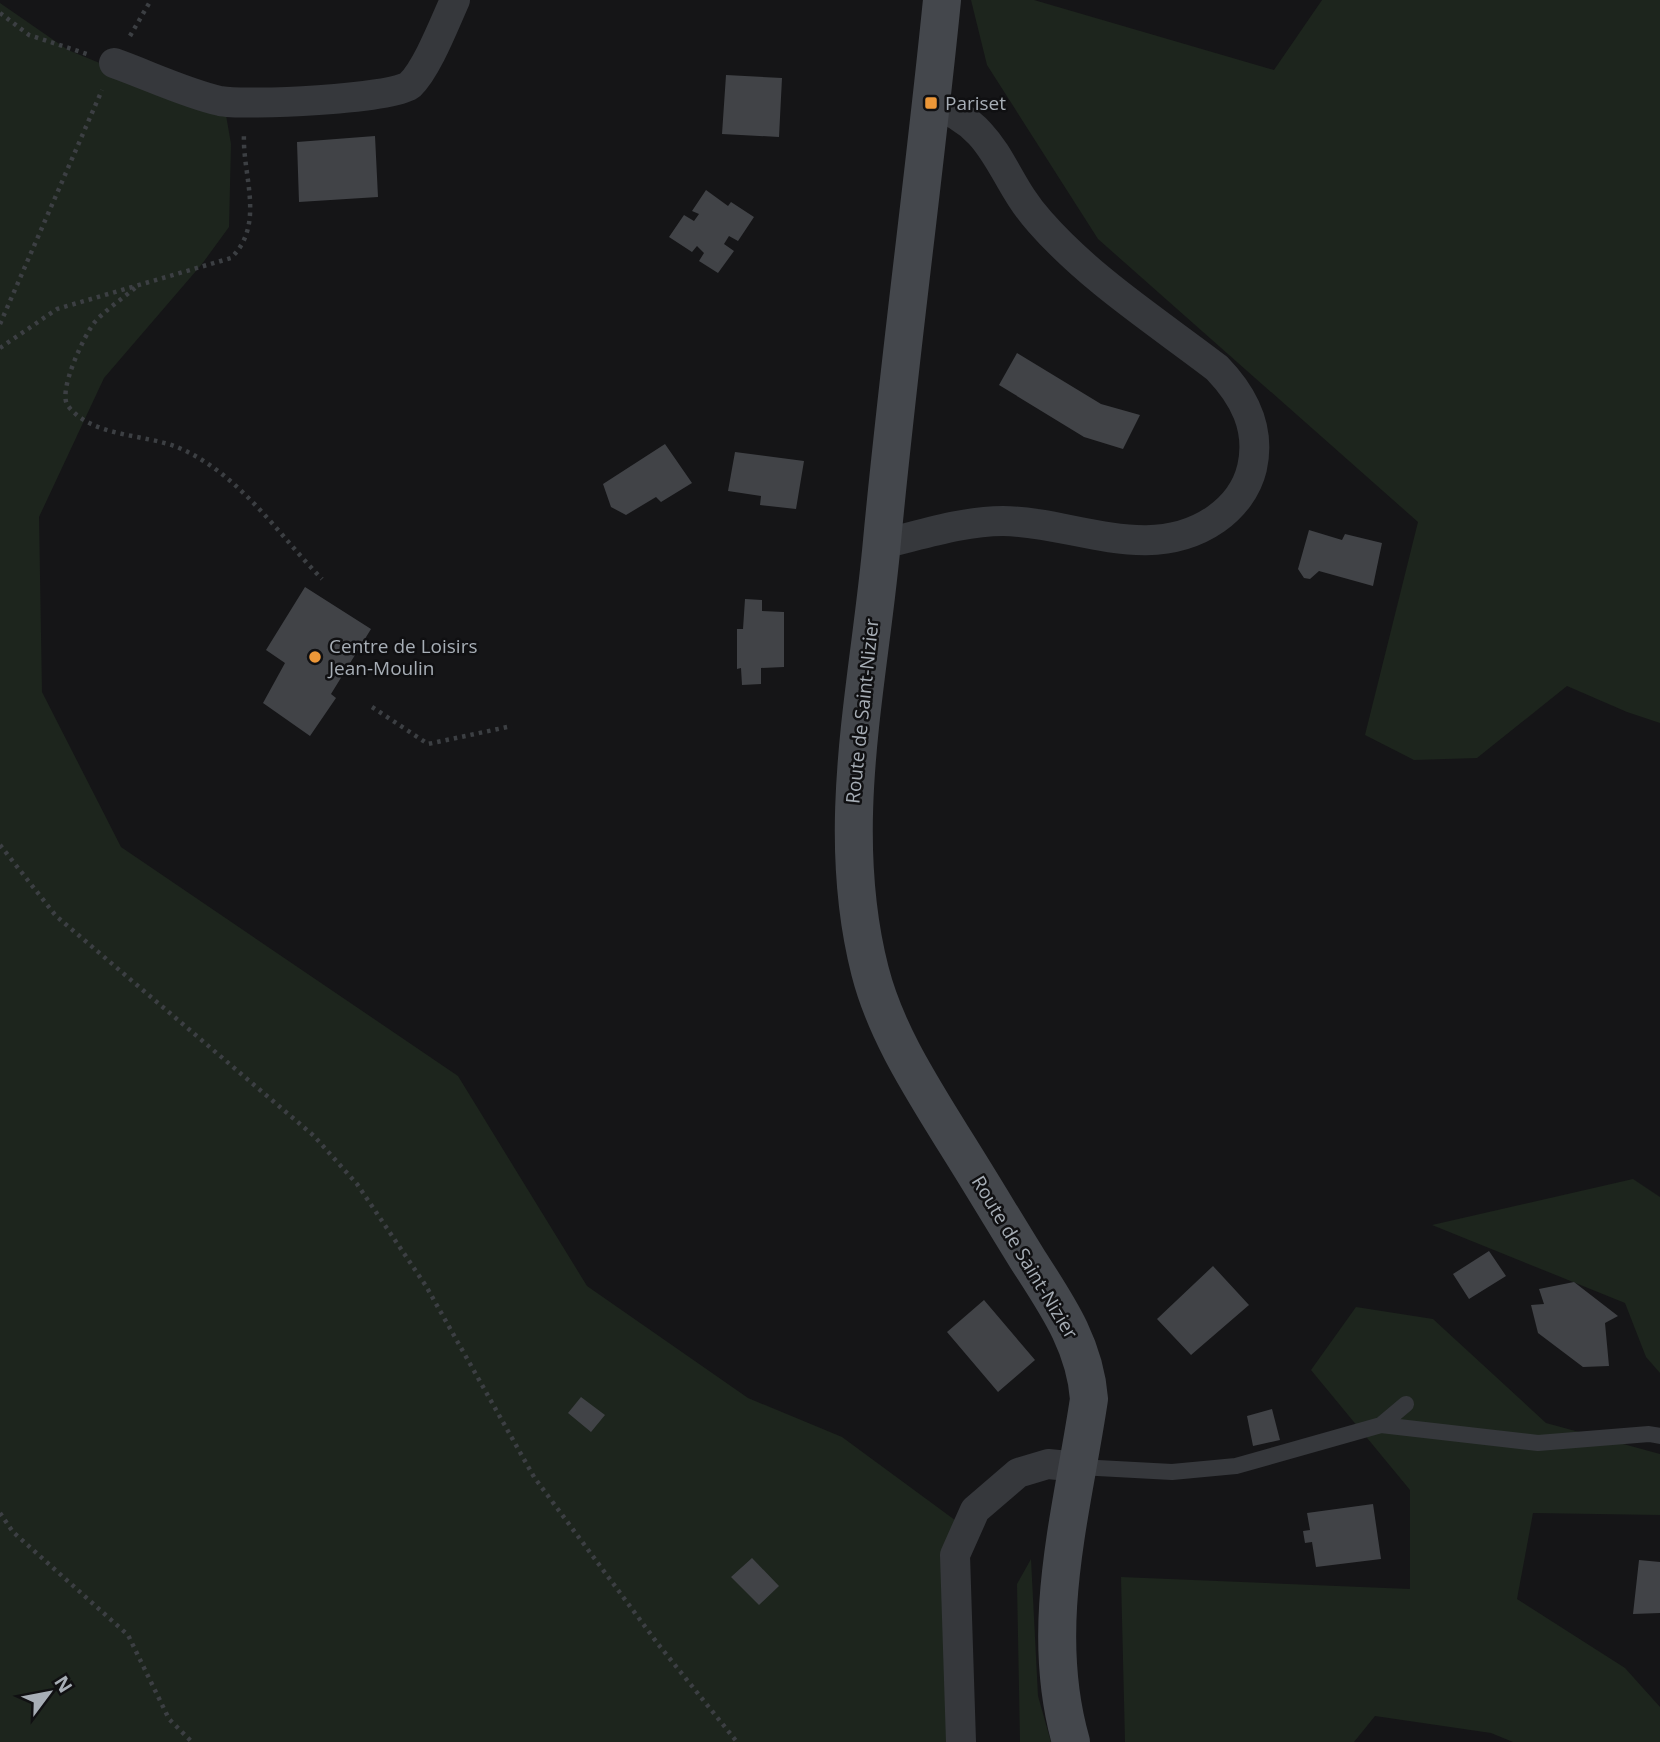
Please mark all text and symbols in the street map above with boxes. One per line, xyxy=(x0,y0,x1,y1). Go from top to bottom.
place label: Pariset xyxy=(945,90,1006,116)
marker: Pariset xyxy=(923,95,939,111)
street label: Route de Saint-Nizier xyxy=(839,617,885,805)
place label: Centre de Loisirs Jean-Moulin xyxy=(327,633,477,681)
marker: Centre de Loisirs Jean-Moulin xyxy=(307,649,323,665)
street label: Route de Saint-Nizier xyxy=(966,1171,1084,1344)
north arrow xyxy=(14,1658,84,1728)
text: N xyxy=(48,1671,79,1697)

